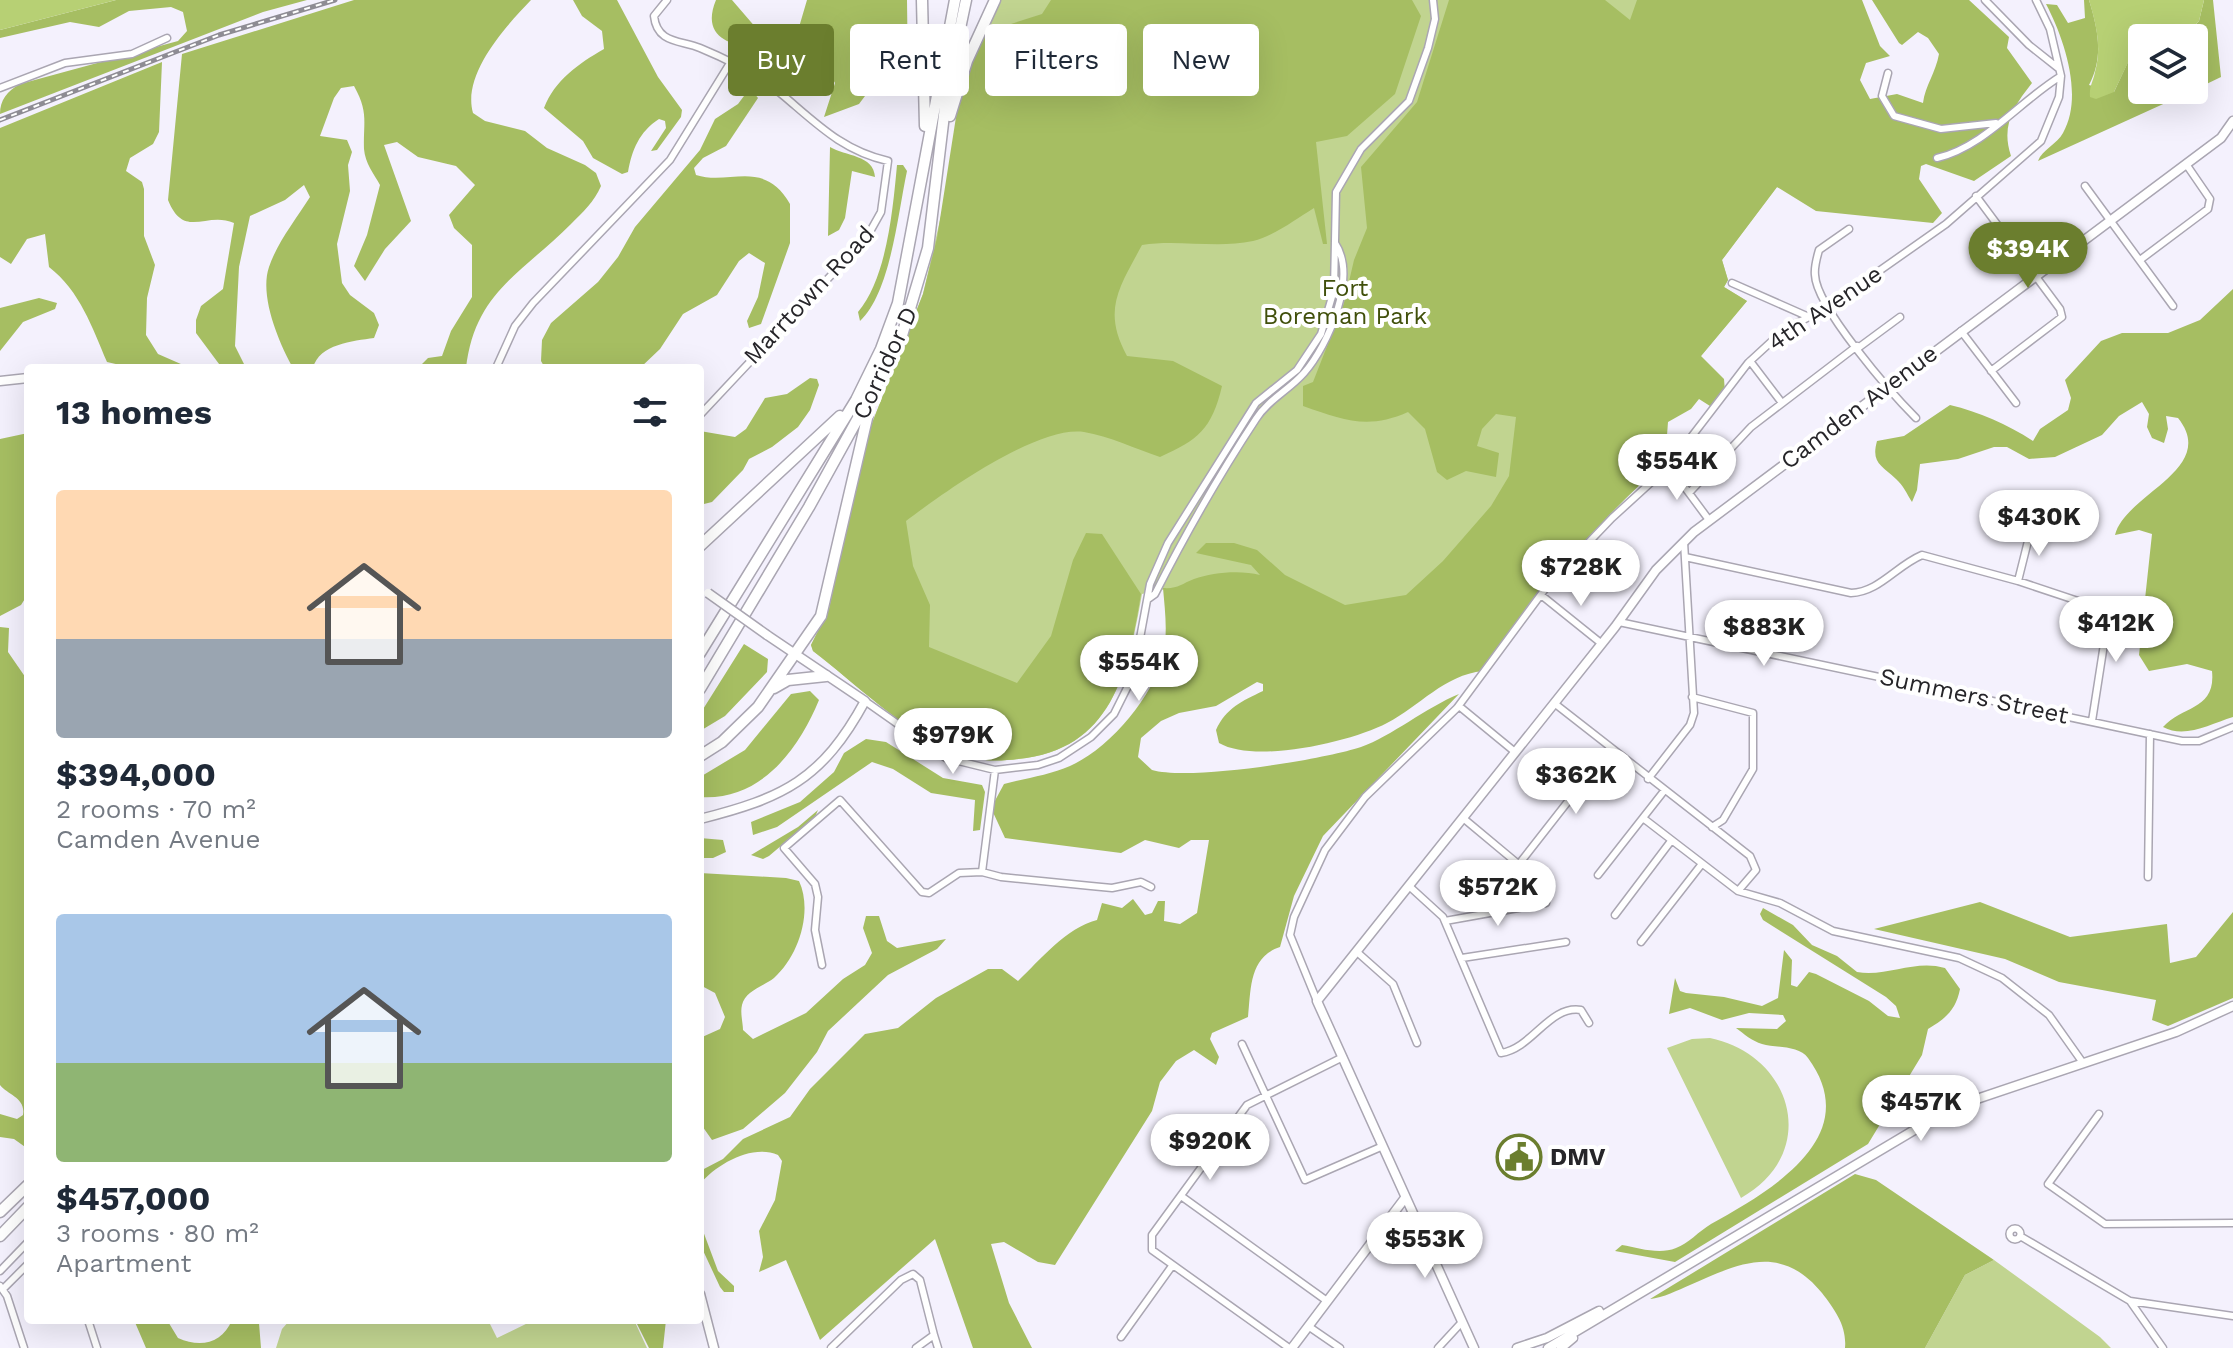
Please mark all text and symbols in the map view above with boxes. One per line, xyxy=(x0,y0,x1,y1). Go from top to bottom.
chip: Buy xyxy=(728,24,834,96)
chip: Rent xyxy=(850,24,969,96)
chip: Filters xyxy=(985,24,1127,96)
chip: New xyxy=(1143,24,1259,96)
map controls xyxy=(2128,24,2208,104)
button: layers xyxy=(2128,24,2208,104)
street label: Marrtown Road xyxy=(738,220,880,370)
pin: $394K xyxy=(1972,222,2084,290)
text: $394K xyxy=(1987,233,2069,263)
street label: 4th Avenue xyxy=(1763,260,1887,356)
park label: Fort Boreman Park xyxy=(1263,274,1428,330)
street label: Corridor D xyxy=(847,302,923,424)
street label: Camden Avenue xyxy=(1775,339,1943,475)
icon: filters xyxy=(628,390,672,434)
text: 13 homes xyxy=(56,392,212,432)
pin: $554K xyxy=(1621,434,1733,502)
text: $554K xyxy=(1636,445,1718,475)
pin: $430K xyxy=(1983,490,2095,558)
text: $430K xyxy=(1997,501,2081,531)
pin: $728K xyxy=(1525,540,1637,608)
icon: home xyxy=(292,542,436,686)
text: $728K xyxy=(1540,551,1622,581)
pin: $412K xyxy=(2060,596,2172,664)
pin: $883K xyxy=(1708,600,1820,668)
text: $412K xyxy=(2077,607,2155,637)
text: $883K xyxy=(1723,611,1805,641)
pin: $554K xyxy=(1083,635,1195,703)
text: $554K xyxy=(1098,646,1180,676)
street label: Summers Street xyxy=(1877,662,2071,730)
pin: $979K xyxy=(897,708,1009,776)
text: $979K xyxy=(912,719,994,749)
pin: $362K xyxy=(1520,748,1632,816)
text: $394,000 xyxy=(56,754,216,794)
text: $362K xyxy=(1535,759,1617,789)
text: 2 rooms · 70 m² xyxy=(56,794,256,824)
text: Camden Avenue xyxy=(56,824,261,854)
pin: $572K xyxy=(1442,860,1554,928)
text: $572K xyxy=(1458,871,1538,901)
icon: home xyxy=(292,966,436,1110)
pin: $457K xyxy=(1865,1075,1977,1143)
text: $457K xyxy=(1880,1086,1962,1116)
pin: $920K xyxy=(1154,1114,1266,1182)
text: $920K xyxy=(1169,1125,1251,1155)
public building icon: DMV xyxy=(1495,1133,1543,1181)
place label: DMV xyxy=(1550,1143,1606,1171)
text: $457,000 xyxy=(56,1178,210,1218)
pin: $553K xyxy=(1369,1212,1481,1280)
text: 3 rooms · 80 m² xyxy=(56,1218,259,1248)
text: $553K xyxy=(1385,1223,1465,1253)
text: Apartment xyxy=(56,1248,192,1278)

